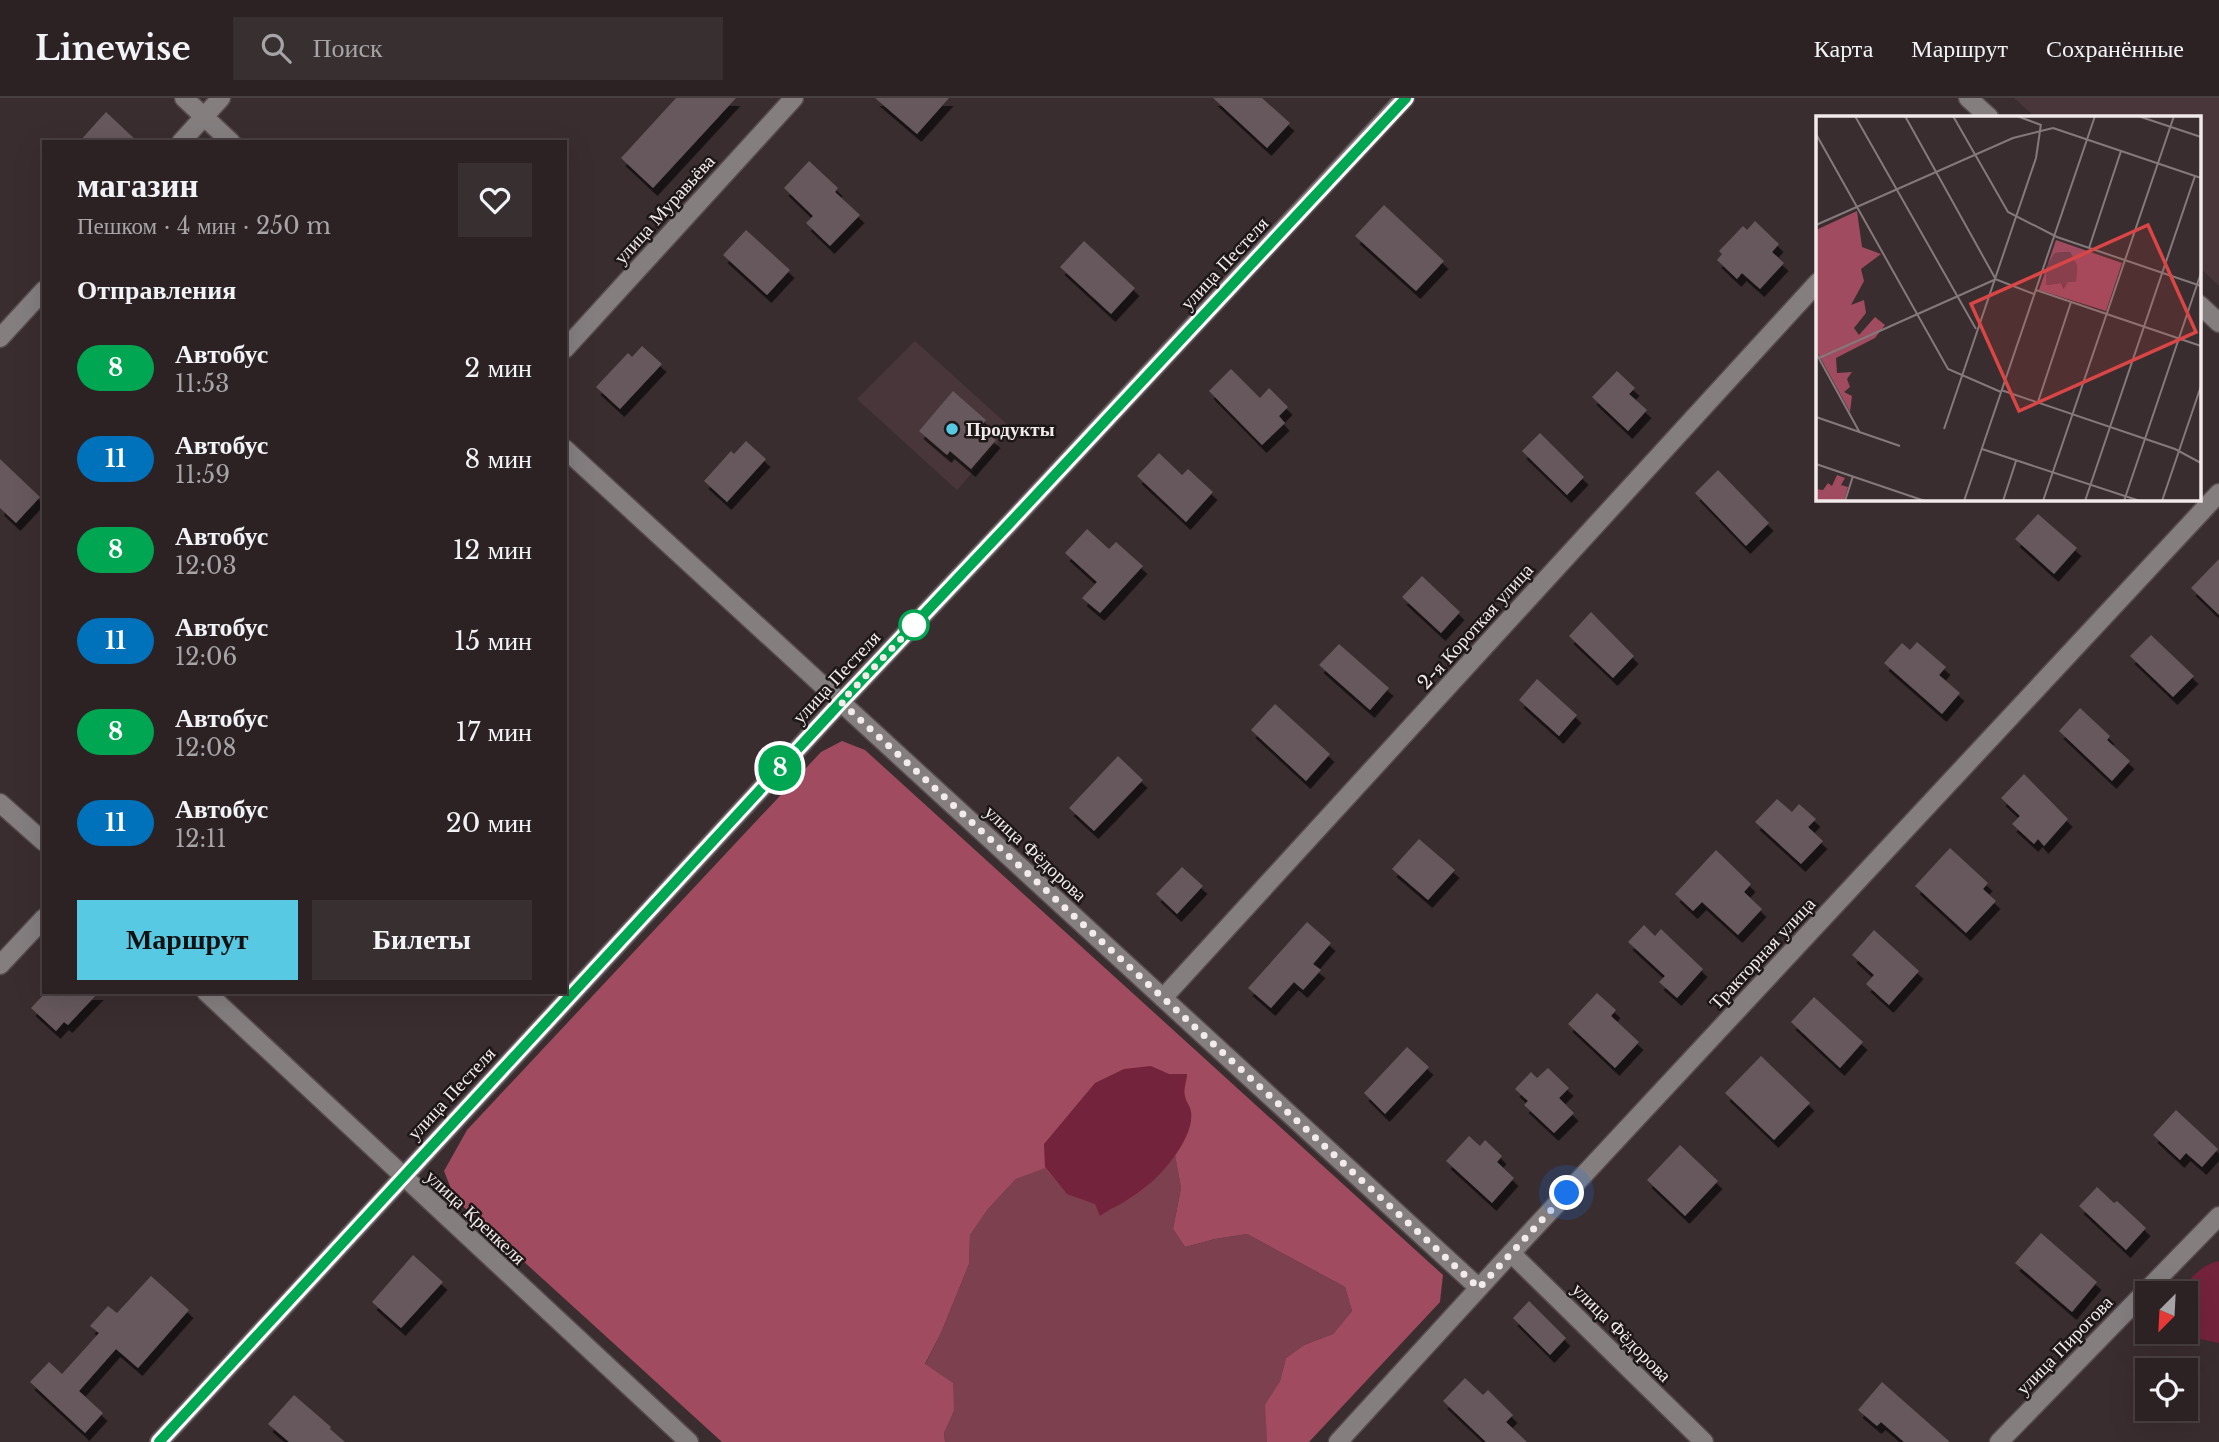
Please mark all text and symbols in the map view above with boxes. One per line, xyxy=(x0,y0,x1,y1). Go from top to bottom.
search box xyxy=(233,17,723,80)
text: Linewise xyxy=(35,28,191,69)
icon: search xyxy=(257,29,295,67)
text: Поиск xyxy=(313,32,383,64)
text: Карта xyxy=(1814,34,1873,63)
text: Маршрут xyxy=(1911,34,2008,63)
text: Сохранённые xyxy=(2046,34,2184,63)
inset map xyxy=(1816,116,2202,500)
street label: улица Муравьёва xyxy=(609,149,720,269)
button: heart xyxy=(458,163,532,237)
text: магазин xyxy=(77,165,199,206)
text: Пешком · 4 мин · 250 m xyxy=(77,212,331,240)
street label: улица Пестеля xyxy=(1176,212,1273,314)
text: Отправления xyxy=(77,274,236,306)
text: Автобус xyxy=(175,338,268,370)
text: 2 мин xyxy=(464,352,532,384)
text: 8 xyxy=(108,353,123,382)
text: 11:53 xyxy=(175,370,229,398)
place label: Продукты xyxy=(966,418,1055,441)
marker: Продукты xyxy=(944,421,960,437)
text: Автобус xyxy=(175,429,268,461)
text: 8 мин xyxy=(465,443,532,475)
text: 11 xyxy=(105,444,126,473)
text: 11:59 xyxy=(175,461,230,489)
text: Автобус xyxy=(175,520,268,552)
text: 12 мин xyxy=(453,534,532,566)
text: 8 xyxy=(108,535,123,564)
text: 12:03 xyxy=(175,552,237,580)
street label: 2-я Короткая улица xyxy=(1413,558,1538,694)
unlabelled marker xyxy=(899,610,929,640)
text: Автобус xyxy=(175,611,268,643)
text: 15 мин xyxy=(454,625,532,657)
text: 11 xyxy=(105,626,126,655)
street label: улица Пестеля xyxy=(788,626,885,728)
text: 12:06 xyxy=(175,643,237,671)
text: Автобус xyxy=(175,702,268,734)
text: 17 мин xyxy=(456,716,532,748)
text: 8 xyxy=(108,717,123,746)
text: 12:08 xyxy=(175,734,236,762)
line badge: 8 xyxy=(757,745,803,791)
text: 8 xyxy=(772,753,788,782)
text: Автобус xyxy=(175,793,268,825)
street label: улица Фёдорова xyxy=(980,800,1092,907)
text: 20 мин xyxy=(446,807,532,839)
text: 11 xyxy=(105,808,126,837)
text: 12:11 xyxy=(175,825,227,853)
street label: Тракторная улица xyxy=(1705,892,1820,1014)
button: Маршрут xyxy=(77,900,298,980)
button: Билеты xyxy=(312,900,532,980)
street label: улица Пестеля xyxy=(403,1042,500,1144)
street label: улица Кренкеля xyxy=(421,1165,531,1270)
your location xyxy=(1549,1175,1584,1210)
street label: улица Фёдорова xyxy=(1567,1278,1677,1387)
north arrow xyxy=(2135,1281,2198,1344)
map controls xyxy=(2135,1281,2198,1421)
street label: улица Пирогова xyxy=(2011,1290,2118,1400)
button: locate xyxy=(2135,1358,2198,1421)

